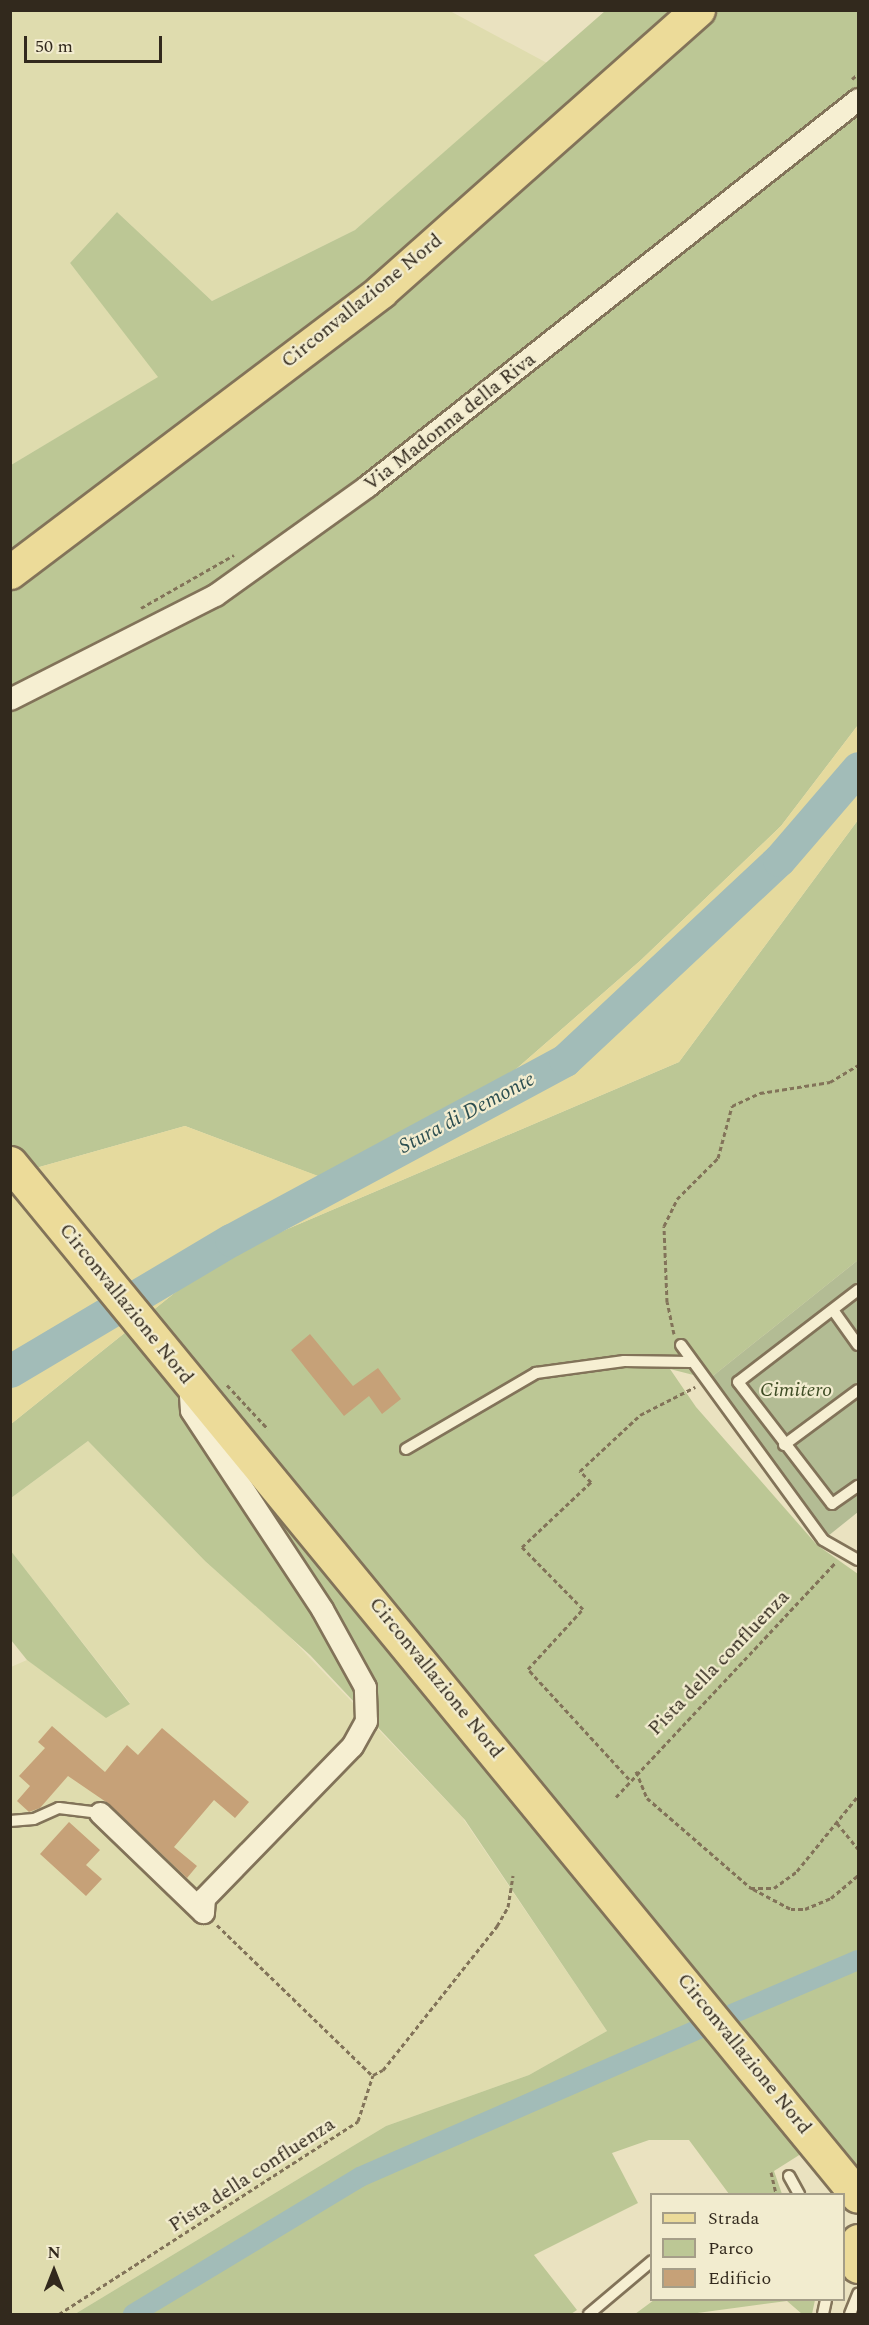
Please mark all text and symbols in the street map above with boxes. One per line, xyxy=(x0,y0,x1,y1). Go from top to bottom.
scale bar xyxy=(27,24,165,62)
text: 50 m xyxy=(35,33,73,60)
street label: Circonvallazione Nord xyxy=(277,229,447,373)
street label: Via Madonna della Riva xyxy=(359,348,541,496)
water label: Stura di Demonte xyxy=(395,1067,539,1159)
street label: Circonvallazione Nord xyxy=(54,1219,198,1389)
park label: Cimitero xyxy=(760,1378,832,1402)
street label: Pista della confluenza xyxy=(643,1585,795,1741)
street label: Circonvallazione Nord xyxy=(364,1593,508,1763)
street label: Circonvallazione Nord xyxy=(672,1969,816,2139)
street label: Pista della confluenza xyxy=(164,2112,340,2238)
legend xyxy=(650,2193,845,2301)
text: Strada xyxy=(708,2205,759,2232)
text: Parco xyxy=(708,2235,753,2262)
north arrow xyxy=(24,2241,84,2301)
text: N xyxy=(47,2241,61,2265)
text: Edificio xyxy=(708,2265,771,2292)

